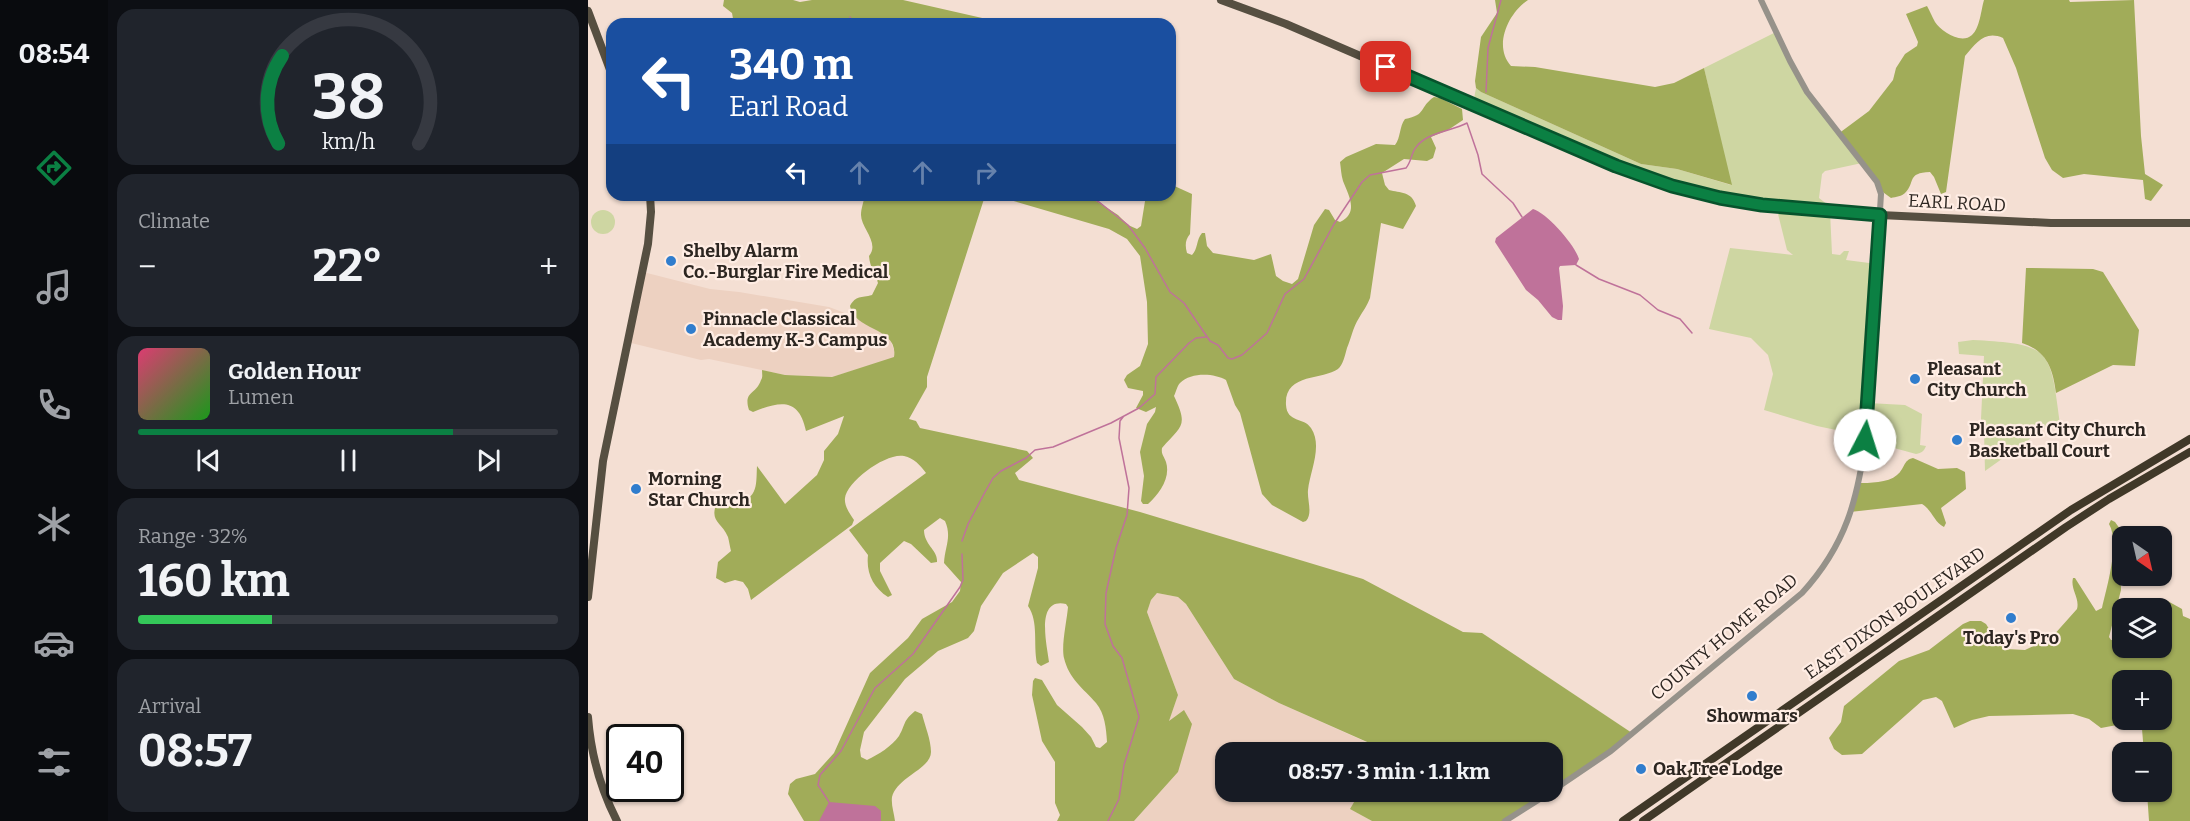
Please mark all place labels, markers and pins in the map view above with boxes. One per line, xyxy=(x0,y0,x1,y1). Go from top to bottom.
pin xyxy=(1360,41,1411,92)
place label: Shelby Alarm Co.-Burglar Fire Medical xyxy=(683,240,889,283)
marker: Shelby Alarm Co.-Burglar Fire Medical xyxy=(664,254,678,268)
place label: Pinnacle Classical Academy K-3 Campus xyxy=(703,308,888,351)
marker: Pinnacle Classical Academy K-3 Campus xyxy=(684,322,698,336)
place label: Pleasant City Church xyxy=(1927,358,2027,401)
marker: Pleasant City Church xyxy=(1908,372,1922,386)
place label: Pleasant City Church Basketball Court xyxy=(1969,419,2146,462)
marker: Pleasant City Church Basketball Court xyxy=(1950,433,1964,447)
place label: Morning Star Church xyxy=(648,468,751,511)
marker: Morning Star Church xyxy=(629,482,643,496)
marker: Today's Pro xyxy=(2004,611,2018,625)
place label: Today's Pro xyxy=(1963,627,2059,649)
marker: Showmars xyxy=(1745,689,1759,703)
place label: Showmars xyxy=(1706,705,1798,727)
place label: Oak Tree Lodge xyxy=(1653,758,1783,780)
marker: Oak Tree Lodge xyxy=(1634,762,1648,776)

